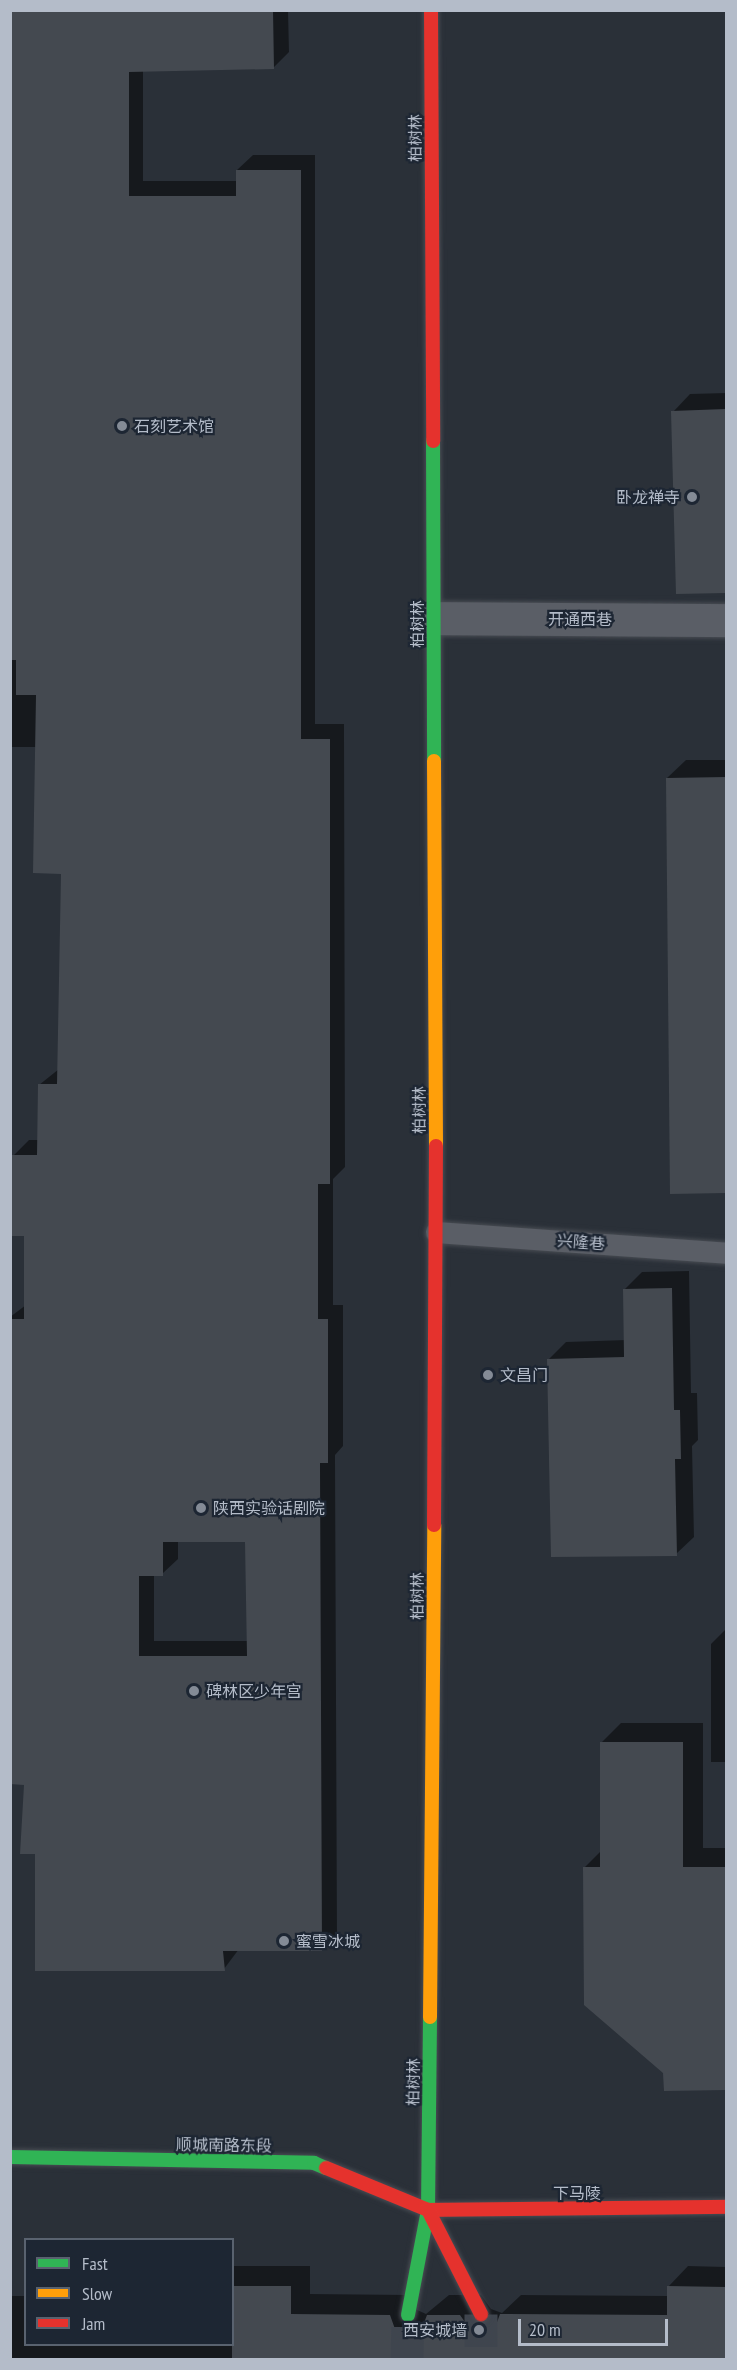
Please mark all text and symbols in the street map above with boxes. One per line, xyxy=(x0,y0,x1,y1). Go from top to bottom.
street label: 柏树林 xyxy=(405,114,425,162)
place label: 石刻艺术馆 xyxy=(134,416,214,436)
marker: 石刻艺术馆 xyxy=(115,419,129,433)
place label: 卧龙禅寺 xyxy=(616,487,680,507)
marker: 卧龙禅寺 xyxy=(685,490,699,504)
street label: 柏树林 xyxy=(407,600,427,648)
street label: 开通西巷 xyxy=(548,609,612,629)
street label: 柏树林 xyxy=(409,1086,429,1134)
street label: 兴隆巷 xyxy=(556,1231,606,1253)
place label: 文昌门 xyxy=(500,1365,548,1385)
marker: 文昌门 xyxy=(481,1368,495,1382)
place label: 陕西实验话剧院 xyxy=(213,1498,325,1518)
marker: 陕西实验话剧院 xyxy=(194,1501,208,1515)
street label: 柏树林 xyxy=(407,1572,427,1620)
place label: 碑林区少年宫 xyxy=(206,1681,302,1701)
marker: 碑林区少年宫 xyxy=(187,1684,201,1698)
place label: 蜜雪冰城 xyxy=(296,1931,360,1951)
marker: 蜜雪冰城 xyxy=(277,1934,291,1948)
street label: 柏树林 xyxy=(403,2058,423,2106)
street label: 顺城南路东段 xyxy=(176,2135,272,2155)
street label: 下马陵 xyxy=(553,2183,601,2203)
legend xyxy=(24,2238,234,2346)
text: Fast xyxy=(82,2252,108,2275)
text: Slow xyxy=(82,2282,112,2305)
scale bar xyxy=(521,2307,671,2345)
text: Jam xyxy=(82,2312,105,2335)
text: 20 m xyxy=(529,2318,561,2341)
place label: 西安城墙 xyxy=(403,2320,467,2340)
marker: 西安城墙 xyxy=(472,2323,486,2337)

